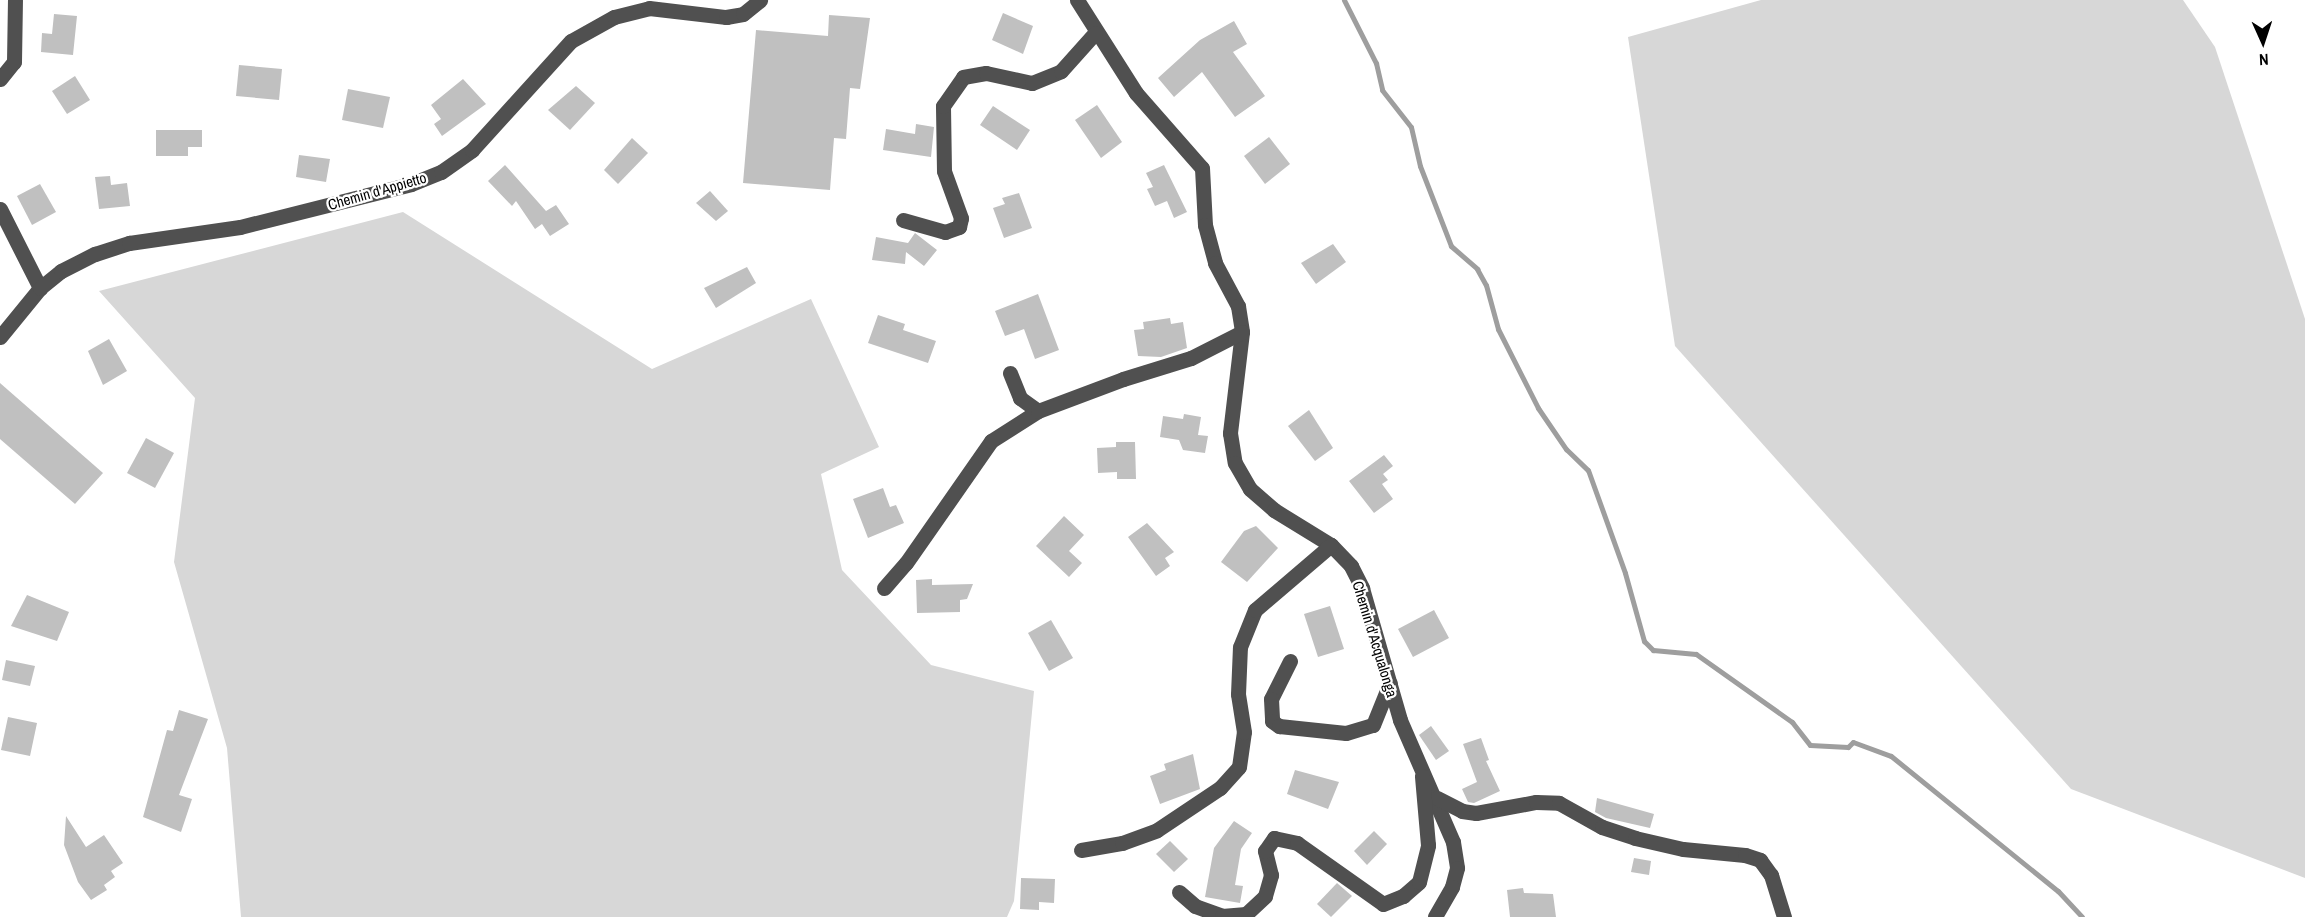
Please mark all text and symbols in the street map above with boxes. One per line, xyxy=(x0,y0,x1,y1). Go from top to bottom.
north arrow xyxy=(2233,12,2293,72)
text: N xyxy=(2259,49,2269,71)
street label: Chemin d'Appietto xyxy=(326,168,428,214)
street label: Chemin d'Acqualonga xyxy=(1349,579,1401,699)

